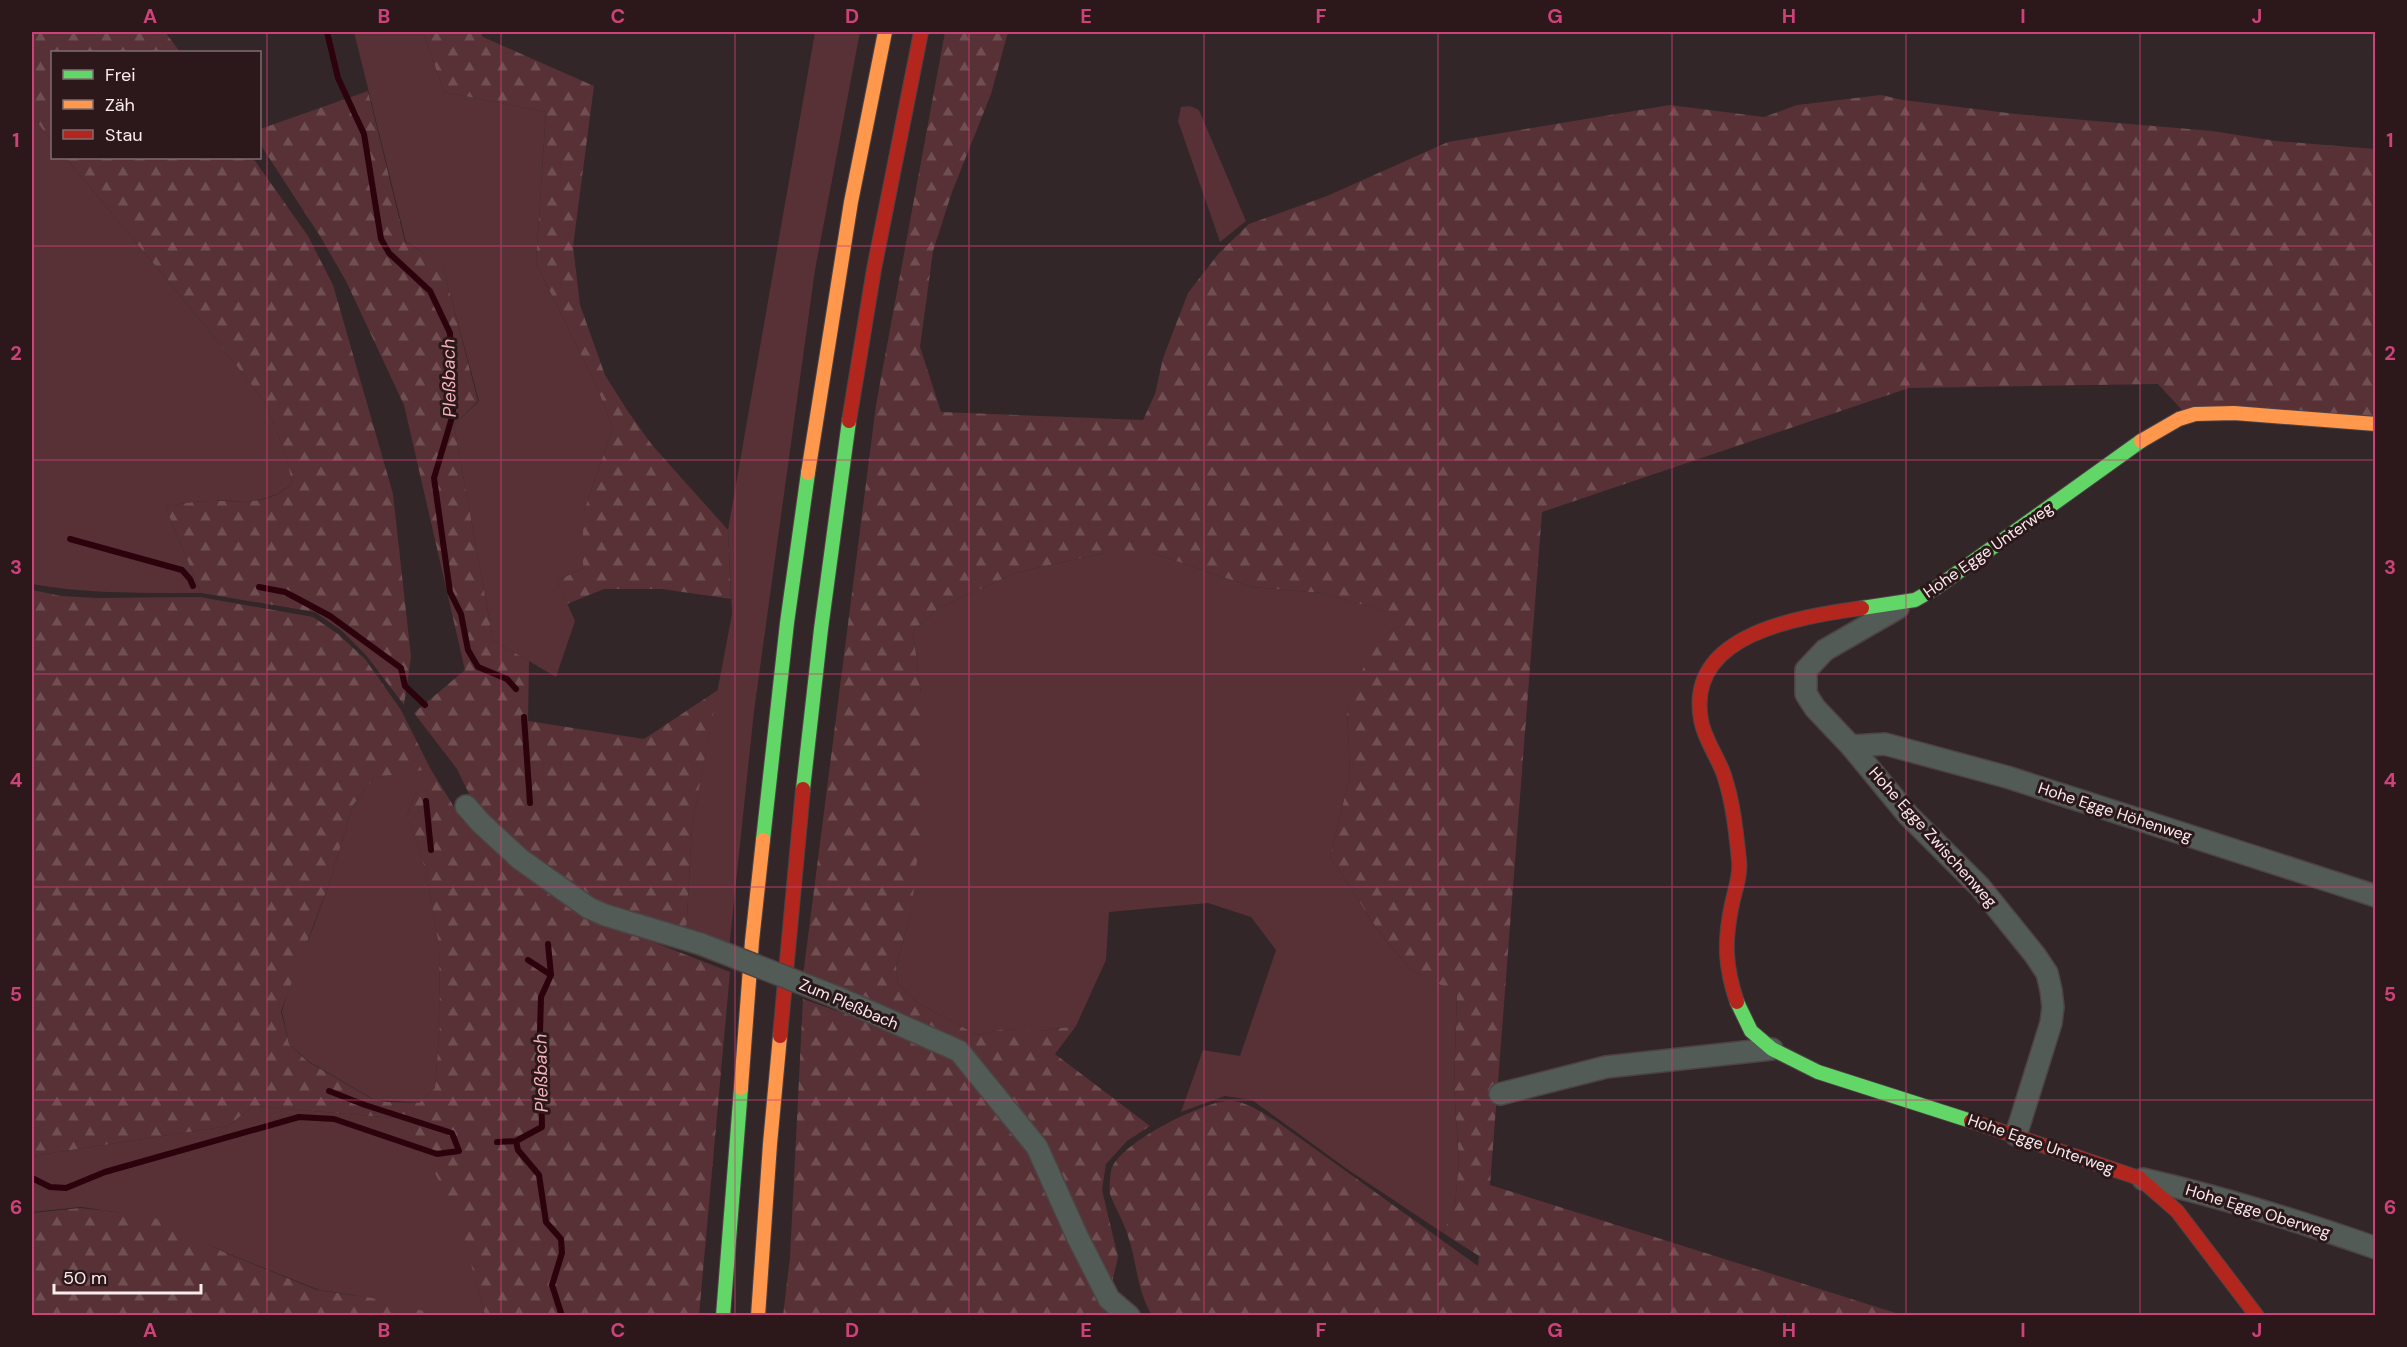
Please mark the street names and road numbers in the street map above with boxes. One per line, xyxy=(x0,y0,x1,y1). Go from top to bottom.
street label: Hohe Egge Unterweg xyxy=(1919,497,2057,603)
street label: Hohe Egge Zwischenweg xyxy=(1864,762,2002,912)
street label: Hohe Egge Höhenweg xyxy=(2035,777,2195,847)
street label: Zum Pleßbach xyxy=(796,974,902,1034)
street label: Hohe Egge Unterweg xyxy=(1965,1109,2117,1179)
street label: Hohe Egge Oberweg xyxy=(2183,1179,2333,1243)

